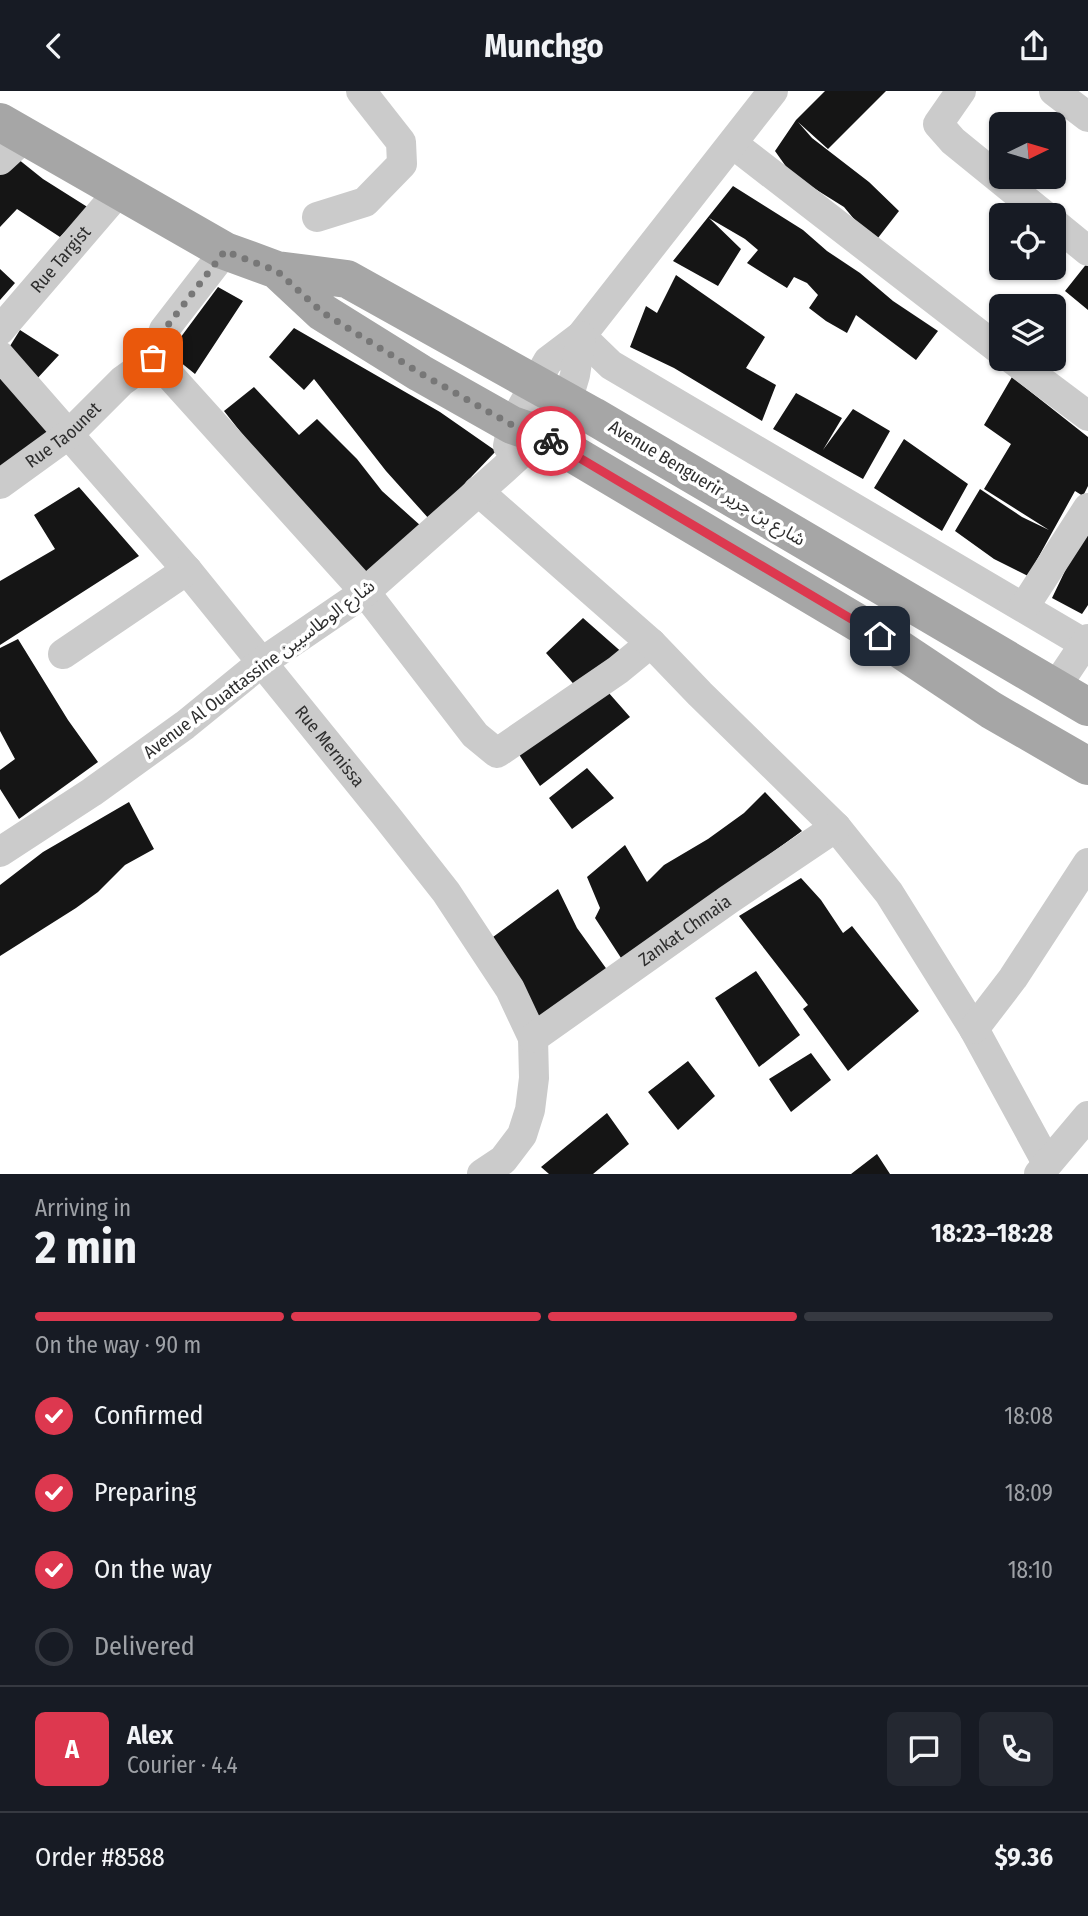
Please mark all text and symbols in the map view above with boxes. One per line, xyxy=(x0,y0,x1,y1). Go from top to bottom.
icon: back xyxy=(35,27,73,65)
text: Munchgo xyxy=(484,27,604,65)
icon: share xyxy=(1015,27,1053,65)
north arrow xyxy=(989,112,1066,189)
map controls xyxy=(989,112,1066,371)
button: locate xyxy=(989,203,1066,280)
street label: Rue Targist xyxy=(26,221,95,297)
button: layers xyxy=(989,294,1066,371)
pin xyxy=(123,328,183,388)
icon: bag xyxy=(134,339,172,377)
street label: Rue Taounet xyxy=(21,397,106,473)
courier xyxy=(516,406,586,476)
street label: Avenue Benguerir شارع بن جرير xyxy=(603,415,809,553)
icon: bike xyxy=(532,422,570,460)
street label: Avenue Al Ouattassine شارع الوطاسيين xyxy=(139,575,381,766)
pin xyxy=(850,606,910,666)
icon: home xyxy=(861,617,899,655)
street label: Rue Mernissa xyxy=(290,701,369,792)
street label: Zankat Chmaia xyxy=(634,890,735,971)
text: Arriving in xyxy=(35,1194,131,1222)
text: 18:23–18:28 xyxy=(931,1218,1053,1249)
text: 2 min xyxy=(35,1220,137,1275)
text: On the way · 90 m xyxy=(35,1331,201,1359)
icon: check xyxy=(35,1397,73,1435)
text: Confirmed xyxy=(94,1400,204,1431)
text: 18:08 xyxy=(1004,1402,1053,1430)
icon: check xyxy=(35,1474,73,1512)
text: Preparing xyxy=(94,1477,196,1508)
text: 18:09 xyxy=(1005,1479,1053,1507)
icon: check xyxy=(35,1551,73,1589)
text: On the way xyxy=(94,1554,212,1585)
text: 18:10 xyxy=(1008,1556,1053,1584)
text: Delivered xyxy=(94,1631,195,1662)
button: chat xyxy=(887,1712,961,1786)
button: phone xyxy=(979,1712,1053,1786)
text: Alex xyxy=(127,1720,173,1751)
text: A xyxy=(65,1734,79,1765)
text: Courier · 4.4 xyxy=(127,1751,238,1779)
text: Order #8588 xyxy=(35,1842,165,1873)
text: $9.36 xyxy=(995,1842,1053,1873)

